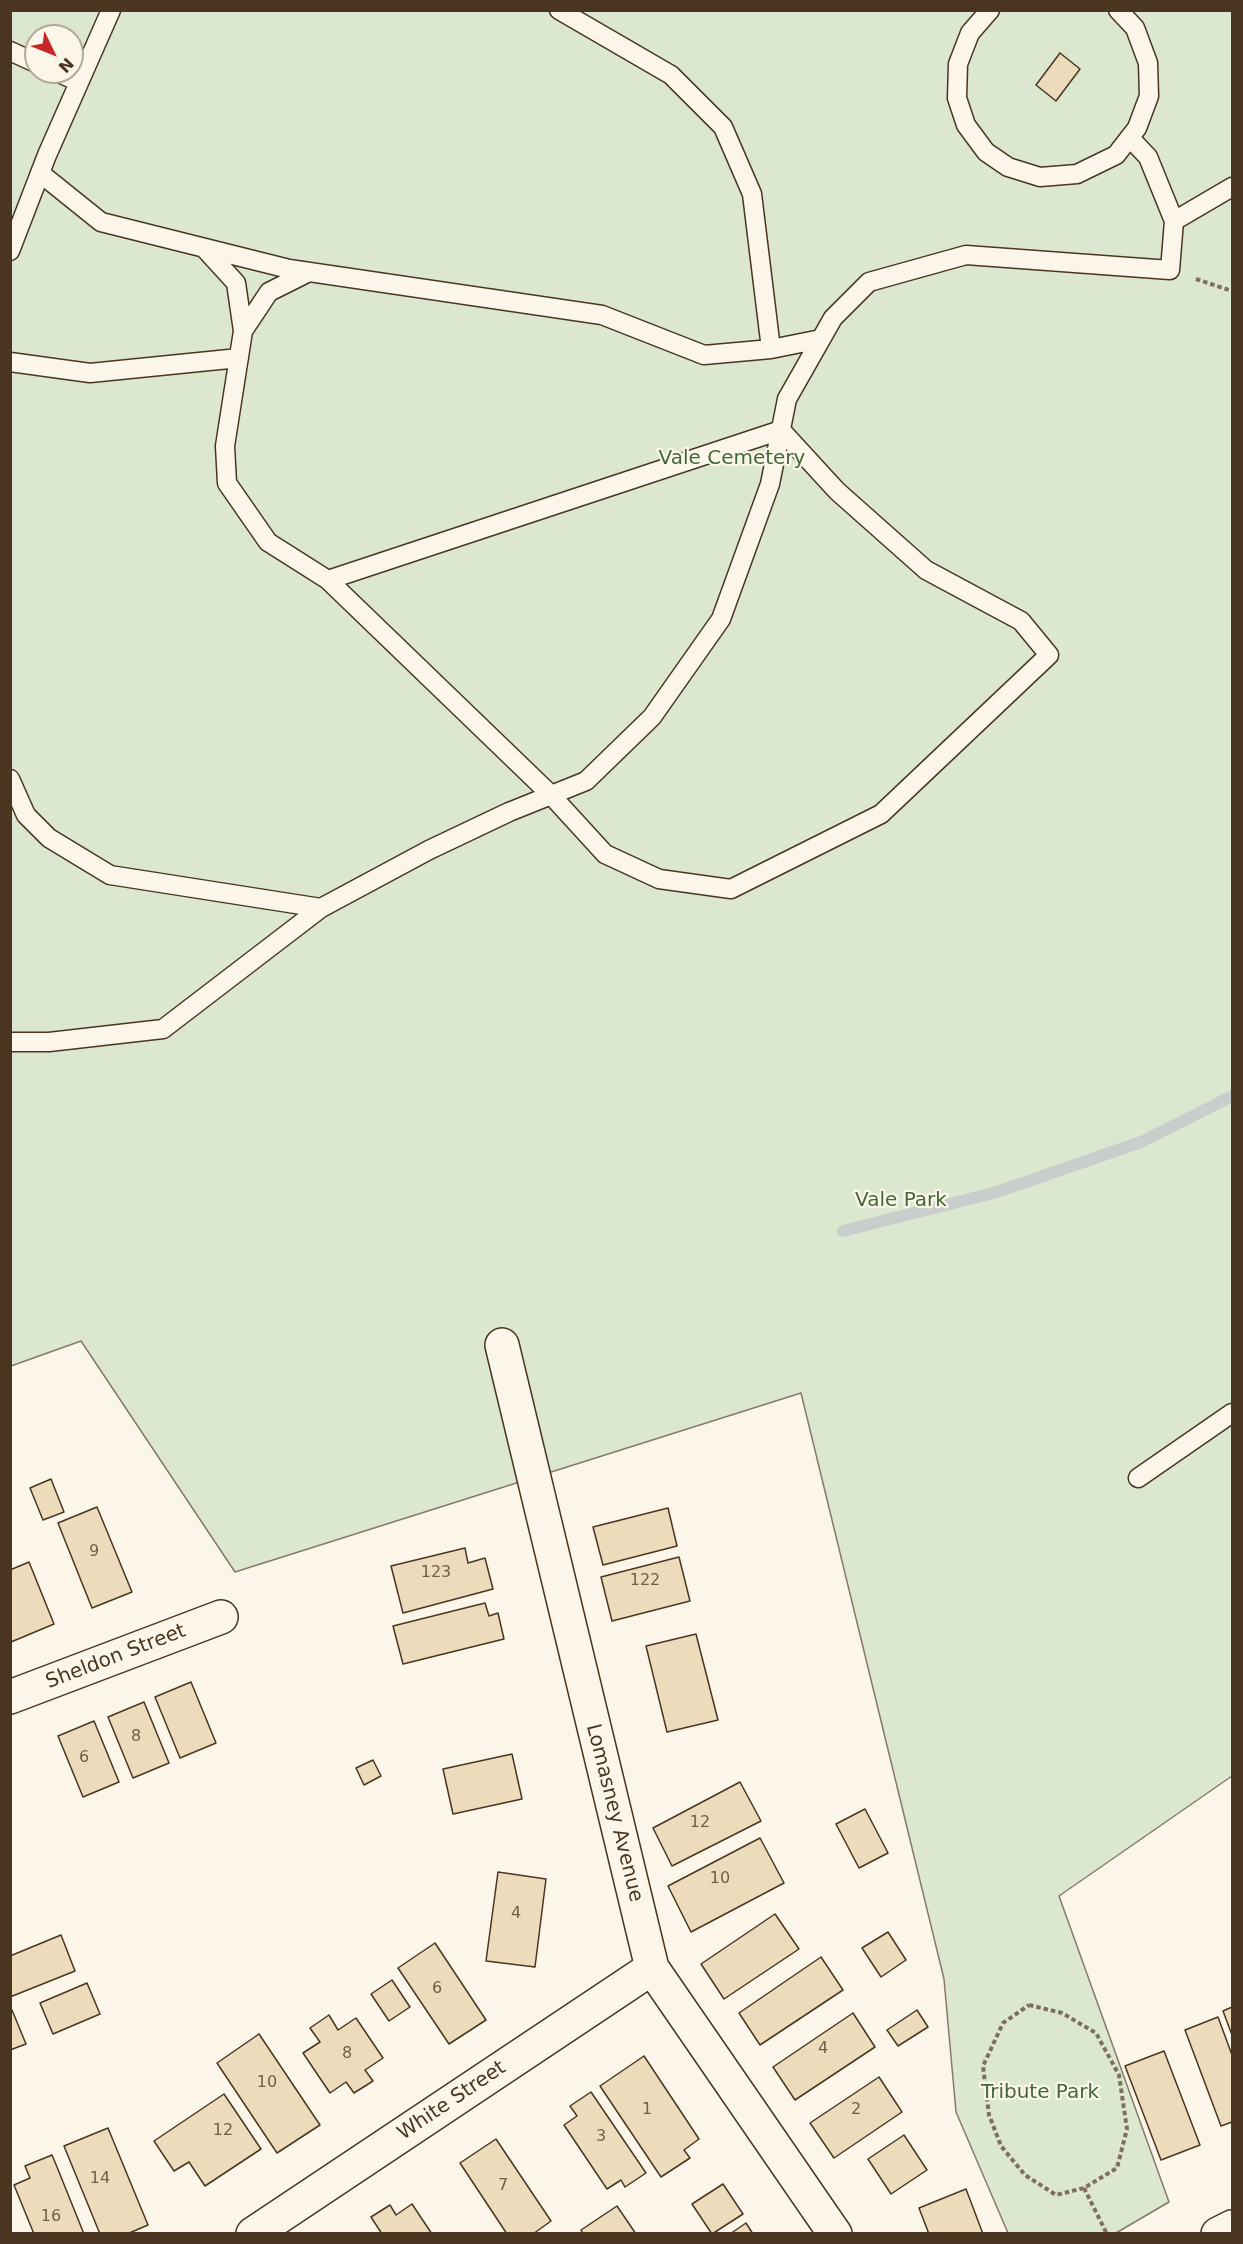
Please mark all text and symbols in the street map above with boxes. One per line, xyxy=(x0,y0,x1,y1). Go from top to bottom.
north arrow xyxy=(24,24,84,84)
text: N xyxy=(55,54,78,77)
park label: Vale Cemetery xyxy=(659,447,805,471)
park label: Vale Park xyxy=(855,1189,947,1213)
house number: 9 xyxy=(89,1542,99,1562)
house number: 123 xyxy=(421,1563,451,1583)
house number: 122 xyxy=(630,1571,660,1591)
street label: Sheldon Street xyxy=(43,1619,189,1695)
street label: Lomasney Avenue xyxy=(580,1721,648,1905)
house number: 8 xyxy=(131,1727,141,1747)
house number: 6 xyxy=(79,1748,89,1768)
house number: 12 xyxy=(690,1813,710,1833)
house number: 10 xyxy=(710,1869,730,1889)
house number: 4 xyxy=(511,1904,521,1924)
house number: 6 xyxy=(432,1979,442,1999)
house number: 4 xyxy=(818,2039,828,2059)
house number: 8 xyxy=(342,2044,352,2064)
street label: White Street xyxy=(393,2056,511,2146)
house number: 10 xyxy=(257,2073,277,2093)
park label: Tribute Park xyxy=(981,2081,1099,2105)
house number: 1 xyxy=(642,2100,652,2120)
house number: 2 xyxy=(851,2100,861,2120)
house number: 12 xyxy=(213,2121,233,2141)
house number: 3 xyxy=(596,2127,606,2147)
house number: 14 xyxy=(90,2169,110,2189)
house number: 7 xyxy=(498,2176,508,2196)
house number: 16 xyxy=(41,2207,61,2227)

